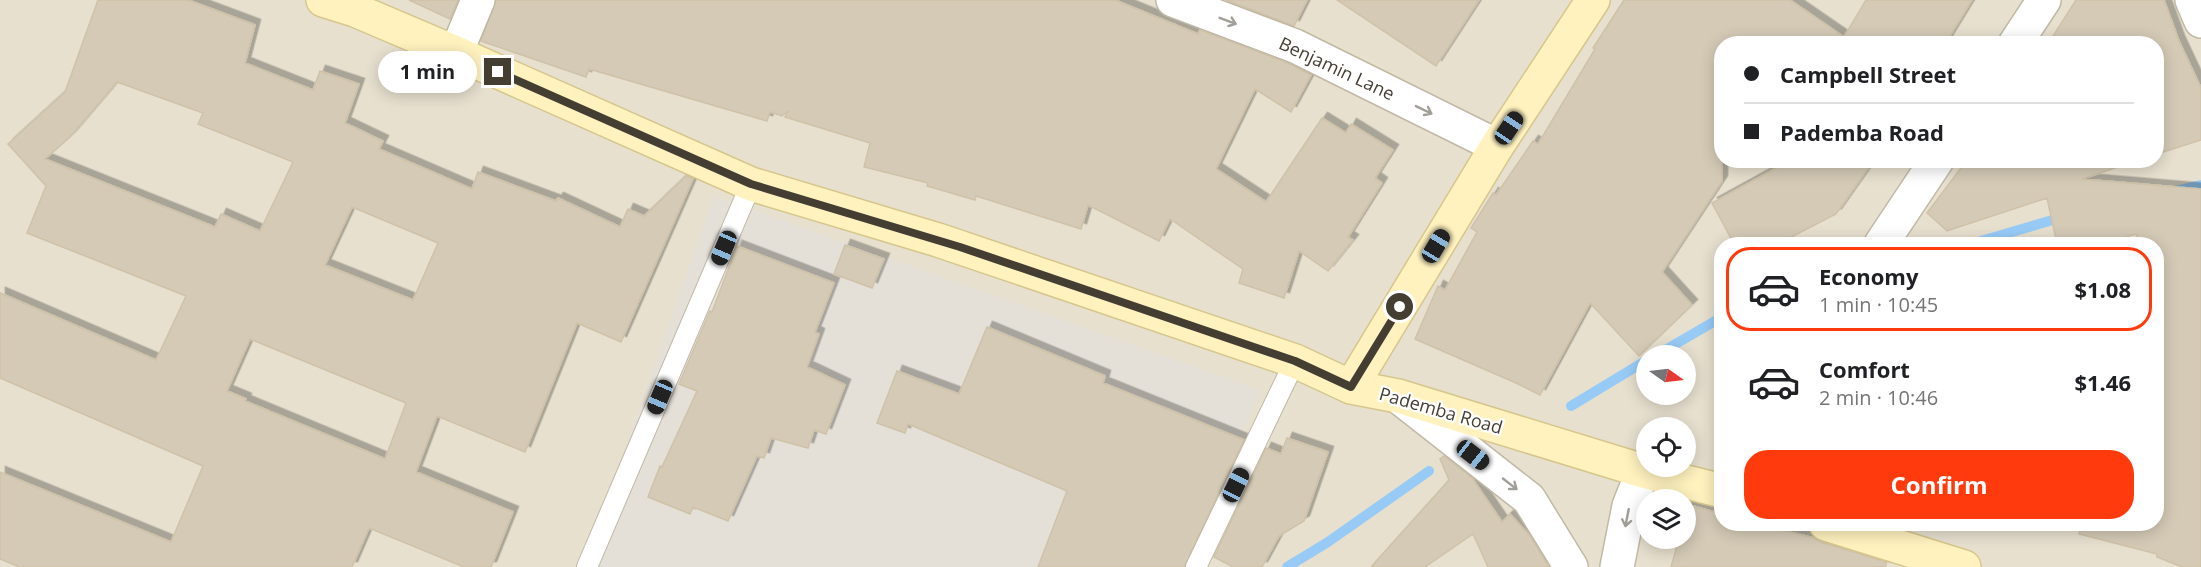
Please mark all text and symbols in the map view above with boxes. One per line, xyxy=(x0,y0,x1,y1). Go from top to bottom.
one-way arrow xyxy=(1218,16,1237,27)
street label: Benjamin Lane xyxy=(1275,31,1399,105)
callout: 1 min xyxy=(378,51,477,93)
text: 1 min xyxy=(400,58,455,85)
route end xyxy=(484,58,511,85)
text: Campbell Street xyxy=(1780,59,1956,89)
one-way arrow xyxy=(1415,105,1433,117)
car xyxy=(1491,108,1527,148)
text: Pademba Road xyxy=(1780,117,1944,147)
car xyxy=(1419,226,1453,266)
car xyxy=(709,228,739,268)
text: Economy xyxy=(1819,261,1918,291)
icon: car xyxy=(1747,262,1801,316)
text: $1.08 xyxy=(2074,274,2131,304)
text: 1 min · 10:45 xyxy=(1819,291,1938,318)
route start xyxy=(1386,293,1413,320)
north arrow xyxy=(1636,345,1696,405)
map controls xyxy=(1636,345,1696,549)
text: Comfort xyxy=(1819,354,1910,384)
icon: car xyxy=(1747,355,1801,409)
text: $1.46 xyxy=(2074,367,2131,397)
car xyxy=(645,377,675,417)
street label: Pademba Road xyxy=(1377,381,1505,439)
text: 2 min · 10:46 xyxy=(1819,384,1938,411)
button: locate xyxy=(1636,417,1696,477)
car xyxy=(1453,437,1493,473)
button: Confirm xyxy=(1744,450,2134,519)
car xyxy=(1220,465,1252,505)
one-way arrow xyxy=(1501,477,1517,490)
button: layers xyxy=(1636,489,1696,549)
one-way arrow xyxy=(1621,508,1632,527)

